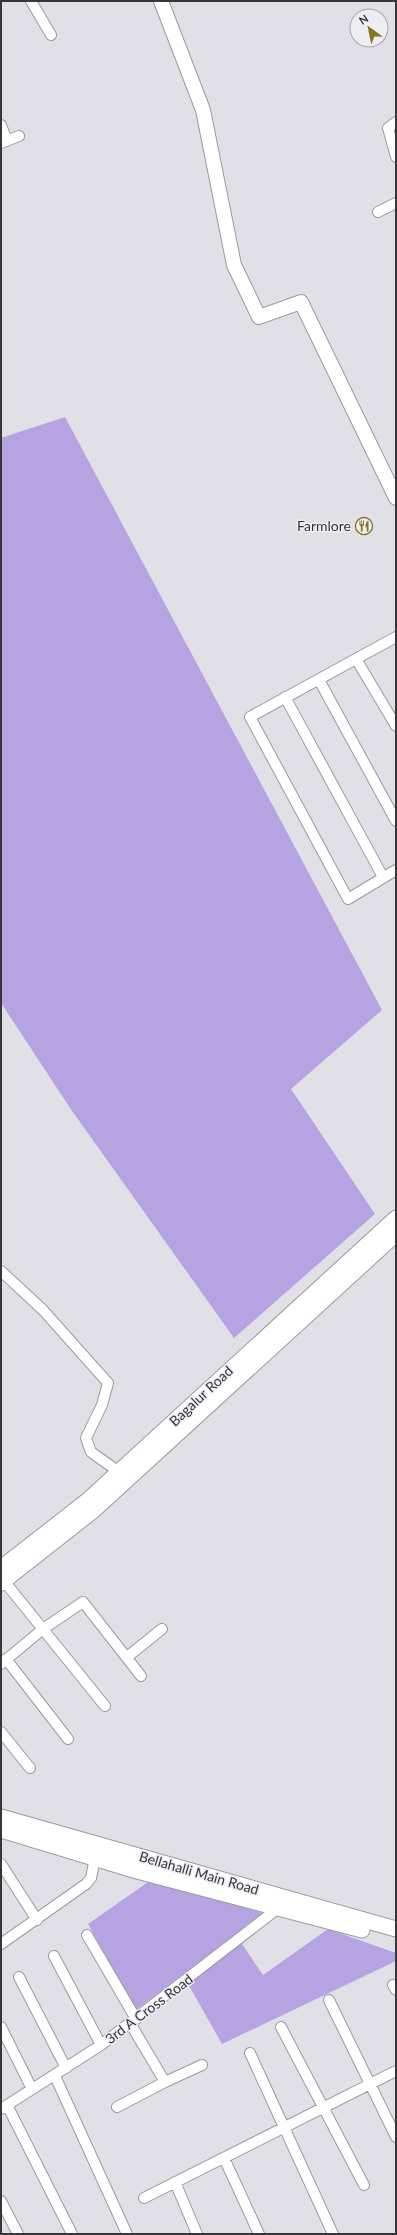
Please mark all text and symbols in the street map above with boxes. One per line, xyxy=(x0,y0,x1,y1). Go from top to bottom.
north arrow xyxy=(349,8,389,48)
text: N xyxy=(356,11,370,27)
restaurant icon: Farmlore xyxy=(354,516,374,536)
place label: Farmlore xyxy=(297,517,351,534)
street label: Bagalur Road xyxy=(165,1362,236,1429)
street label: Bellahalli Main Road xyxy=(137,1847,261,1898)
street label: 3rd A Cross Road xyxy=(102,1970,196,2047)

